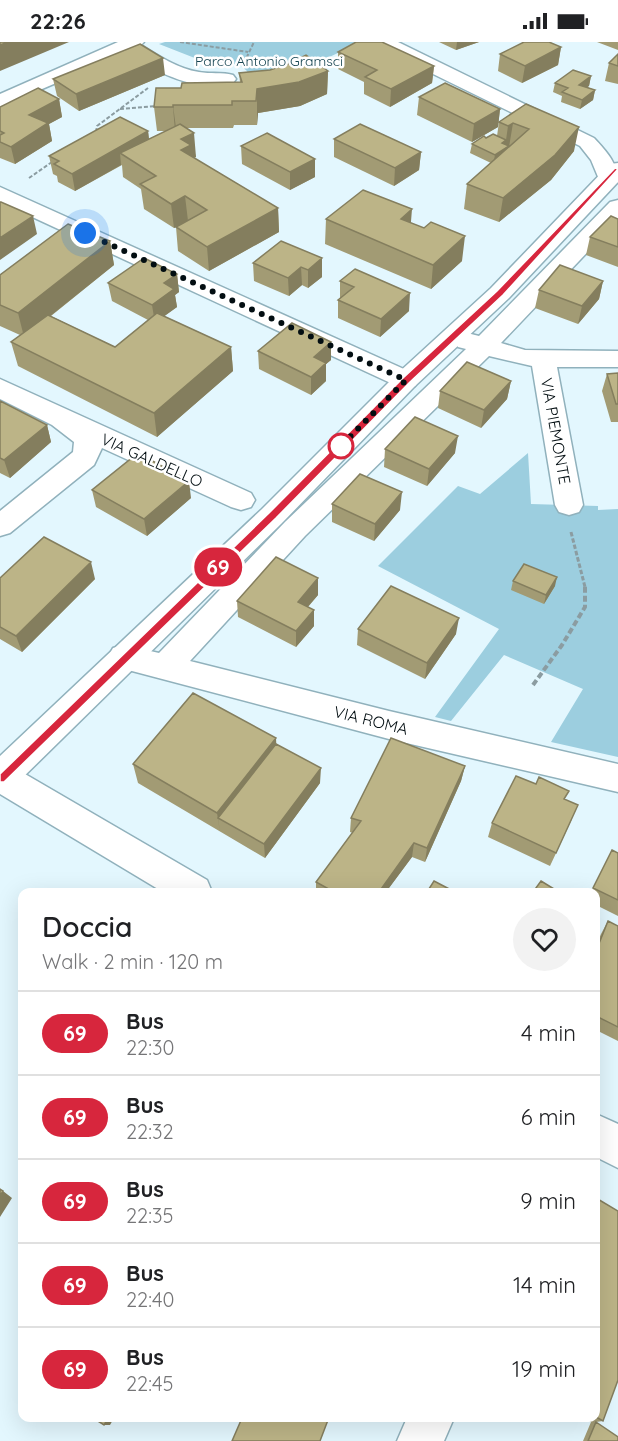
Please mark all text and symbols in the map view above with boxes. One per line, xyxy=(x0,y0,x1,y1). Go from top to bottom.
text: 22:26 xyxy=(30,7,86,35)
park label: Parco Antonio Gramsci xyxy=(195,52,343,70)
your location xyxy=(70,218,100,248)
street label: VIA PIEMONTE xyxy=(537,376,575,486)
street label: VIA GALDELLO xyxy=(98,429,206,491)
unlabelled marker xyxy=(328,433,354,459)
line badge: 69 xyxy=(191,548,245,586)
text: 69 xyxy=(206,554,230,580)
street label: VIA ROMA xyxy=(332,701,410,739)
button: heart xyxy=(513,908,576,971)
text: Doccia xyxy=(42,909,132,944)
text: Walk · 2 min · 120 m xyxy=(42,949,223,974)
text: Bus xyxy=(126,1007,164,1035)
text: 4 min xyxy=(521,1019,576,1047)
text: 69 xyxy=(63,1020,87,1046)
text: 22:30 xyxy=(126,1035,174,1060)
text: Bus xyxy=(126,1091,164,1119)
text: 6 min xyxy=(521,1103,576,1131)
text: 69 xyxy=(63,1104,87,1130)
text: 22:32 xyxy=(126,1119,173,1144)
text: Bus xyxy=(126,1175,164,1203)
text: 9 min xyxy=(520,1187,576,1215)
text: 69 xyxy=(63,1188,87,1214)
text: 22:35 xyxy=(126,1203,173,1228)
text: Bus xyxy=(126,1259,164,1287)
text: 14 min xyxy=(513,1271,576,1299)
text: 69 xyxy=(63,1272,87,1298)
text: 22:40 xyxy=(126,1287,174,1312)
text: Bus xyxy=(126,1343,164,1371)
text: 19 min xyxy=(512,1355,576,1383)
text: 69 xyxy=(63,1356,87,1382)
text: 22:45 xyxy=(126,1371,174,1396)

